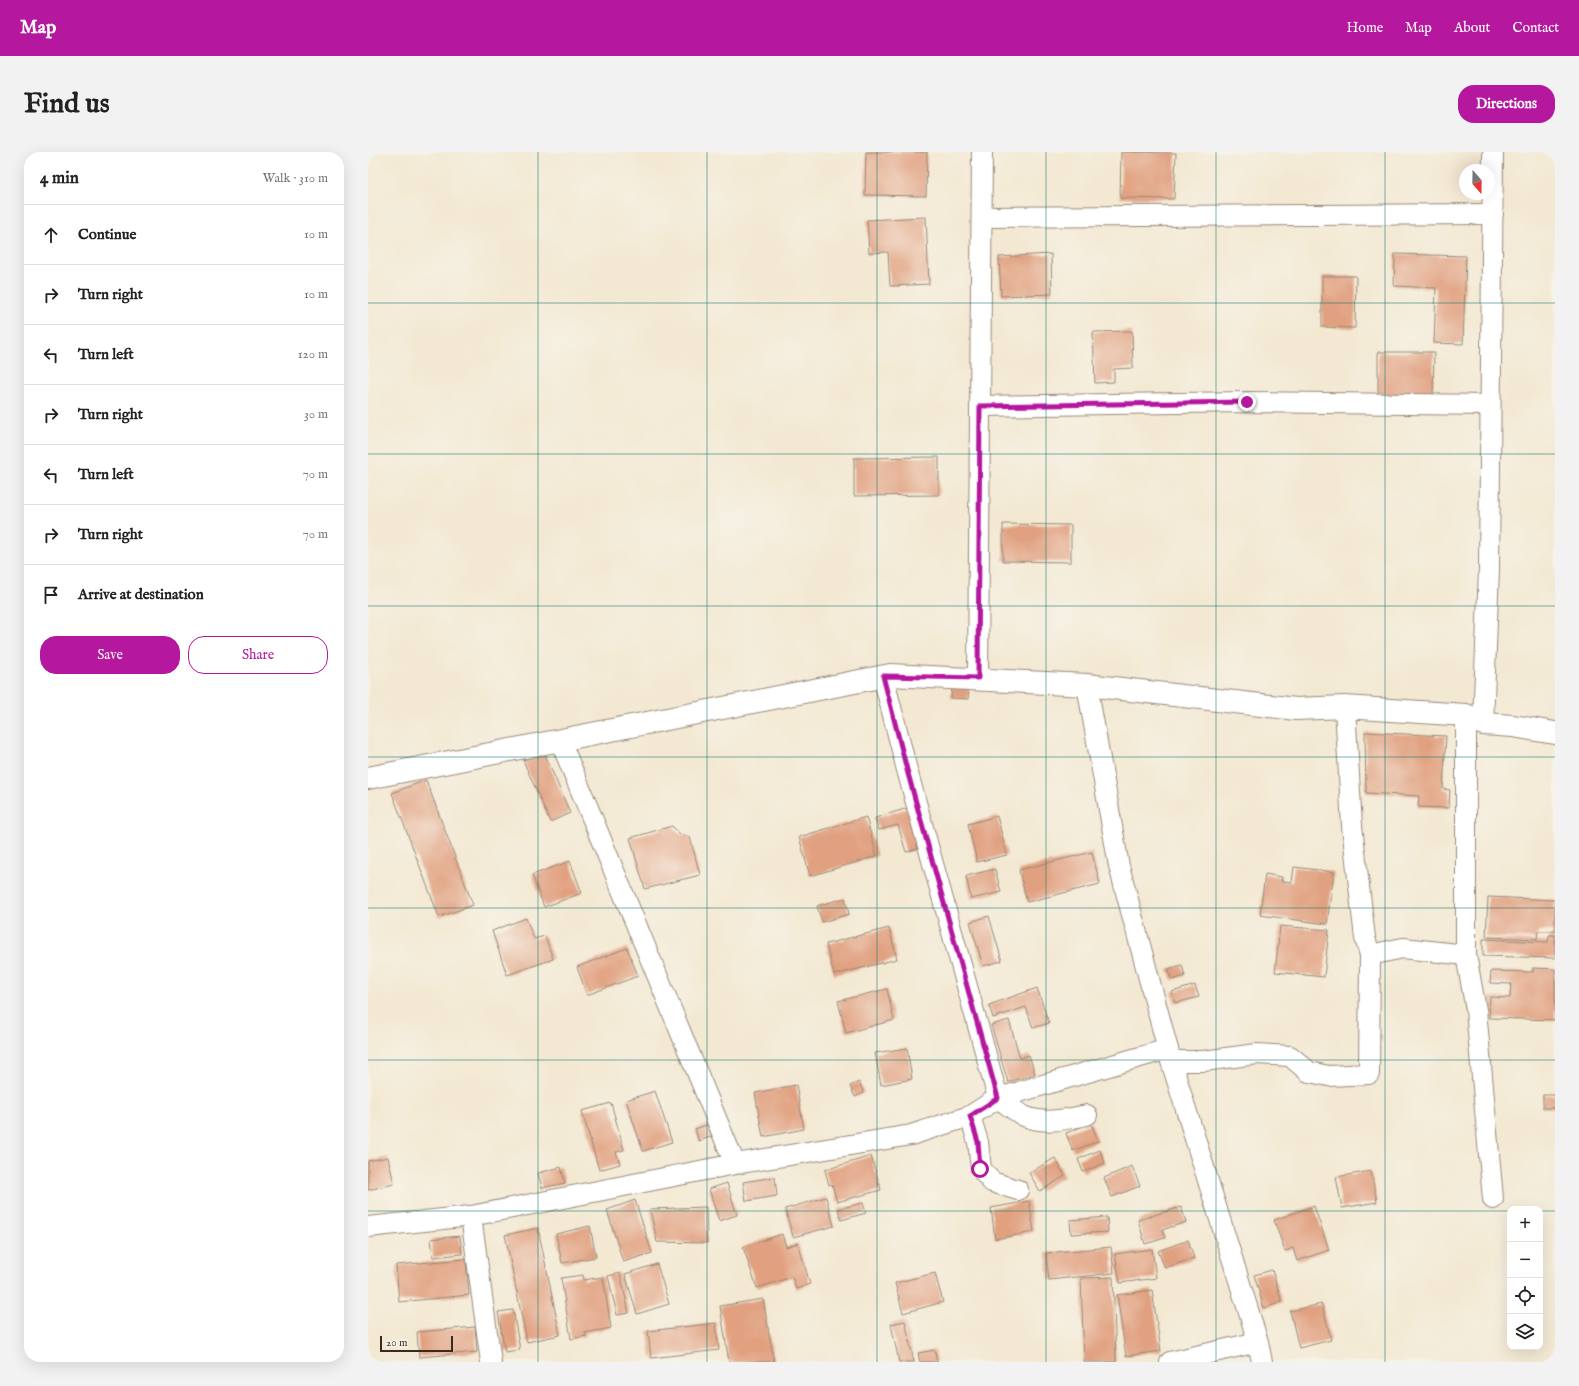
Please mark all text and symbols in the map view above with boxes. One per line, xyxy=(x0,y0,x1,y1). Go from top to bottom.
text: Map xyxy=(20,16,56,40)
text: Home xyxy=(1347,19,1383,37)
text: Map xyxy=(1405,19,1432,37)
text: About xyxy=(1454,19,1490,37)
text: Contact xyxy=(1512,19,1559,37)
button: Directions xyxy=(1458,85,1555,123)
text: Find us xyxy=(24,87,110,122)
north arrow xyxy=(1459,164,1495,200)
text: 4 min xyxy=(40,168,79,189)
text: Walk · 310 m xyxy=(263,170,328,187)
icon: ahead xyxy=(40,224,62,246)
text: Continue xyxy=(78,225,136,244)
text: 10 m xyxy=(304,226,328,243)
icon: right xyxy=(40,284,62,306)
text: Turn right xyxy=(78,285,143,304)
text: 10 m xyxy=(304,286,328,303)
icon: left xyxy=(40,344,62,366)
text: Turn left xyxy=(78,345,134,364)
text: 120 m xyxy=(298,346,328,363)
route end xyxy=(1238,393,1256,411)
icon: right xyxy=(40,404,62,426)
text: Turn right xyxy=(78,405,143,424)
text: 30 m xyxy=(304,406,328,423)
icon: left xyxy=(40,464,62,486)
text: Turn left xyxy=(78,465,134,484)
text: 70 m xyxy=(303,466,328,483)
icon: right xyxy=(40,524,62,546)
text: Turn right xyxy=(78,525,143,544)
text: 70 m xyxy=(303,526,328,543)
icon: arrive xyxy=(40,584,62,606)
text: Arrive at destination xyxy=(78,585,204,604)
button: Save xyxy=(40,636,180,674)
button: Share xyxy=(188,636,328,674)
route start xyxy=(971,1160,989,1178)
map controls xyxy=(1507,1206,1543,1350)
button: + xyxy=(1507,1206,1543,1242)
button: − xyxy=(1507,1242,1543,1278)
button: locate xyxy=(1507,1278,1543,1314)
button: layers xyxy=(1507,1314,1543,1350)
scale bar xyxy=(380,1334,453,1353)
text: 20 m xyxy=(386,1336,407,1350)

